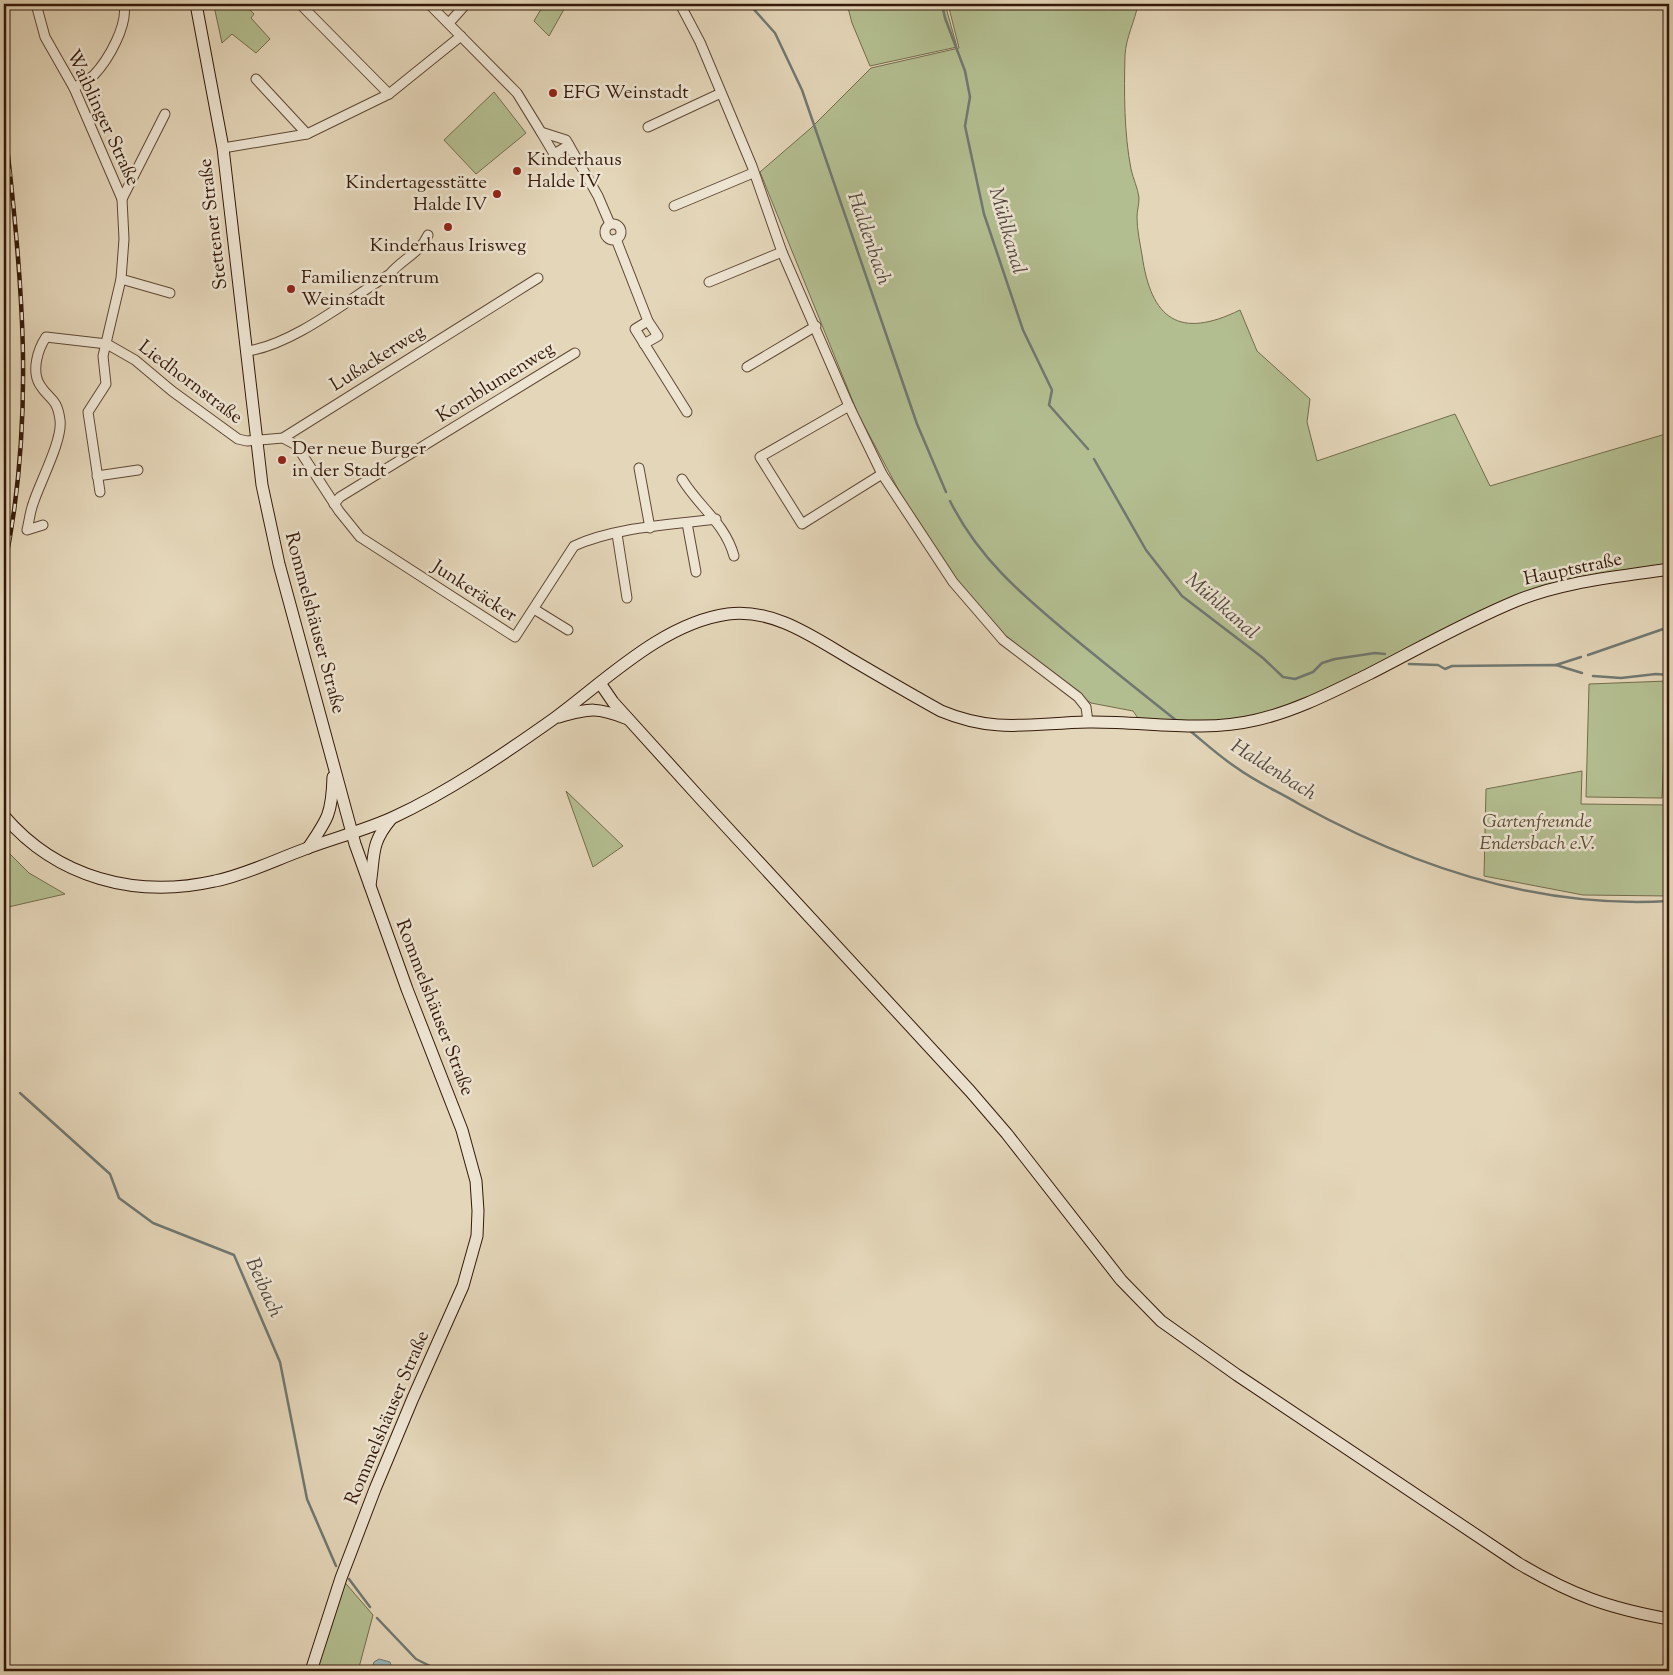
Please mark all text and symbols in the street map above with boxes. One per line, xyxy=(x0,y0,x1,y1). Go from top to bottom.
street label: Waiblinger Straße xyxy=(59,45,146,191)
place label: EFG Weinstadt xyxy=(563,80,689,107)
marker: EFG Weinstadt xyxy=(547,87,559,99)
place label: Kinderhaus Halde IV xyxy=(527,147,622,196)
street label: Stettener Straße xyxy=(193,157,235,291)
marker: Kinderhaus Halde IV xyxy=(511,165,523,177)
place label: Kindertagesstätte Halde IV xyxy=(345,170,487,219)
water label: Mühlkanal xyxy=(980,184,1032,278)
marker: Kindertagesstätte Halde IV xyxy=(491,188,503,200)
water label: Haldenbach xyxy=(839,189,897,289)
marker: Kinderhaus Irisweg xyxy=(442,221,454,233)
place label: Kinderhaus Irisweg xyxy=(370,233,526,260)
place label: Familienzentrum Weinstadt xyxy=(301,265,439,314)
marker: Familienzentrum Weinstadt xyxy=(285,283,297,295)
street label: Lußackerweg xyxy=(325,319,431,399)
street label: Liedhornstraße xyxy=(132,335,248,431)
street label: Kornblumenweg xyxy=(432,336,560,430)
place label: Der neue Burger in der Stadt xyxy=(292,436,426,485)
marker: Der neue Burger in der Stadt xyxy=(276,454,288,466)
street label: Rommelshäuser Straße xyxy=(277,529,351,717)
street label: Hauptstraße xyxy=(1521,546,1625,594)
street label: Junkeräcker xyxy=(425,554,522,630)
water label: Mühlkanal xyxy=(1178,567,1264,647)
water label: Haldenbach xyxy=(1225,733,1322,809)
park label: Gartenfreunde Endersbach e.V. xyxy=(1479,809,1595,858)
street label: Rommelshäuser Straße xyxy=(388,916,480,1100)
water label: Beibach xyxy=(237,1253,289,1323)
street label: Rommelshäuser Straße xyxy=(339,1327,437,1509)

